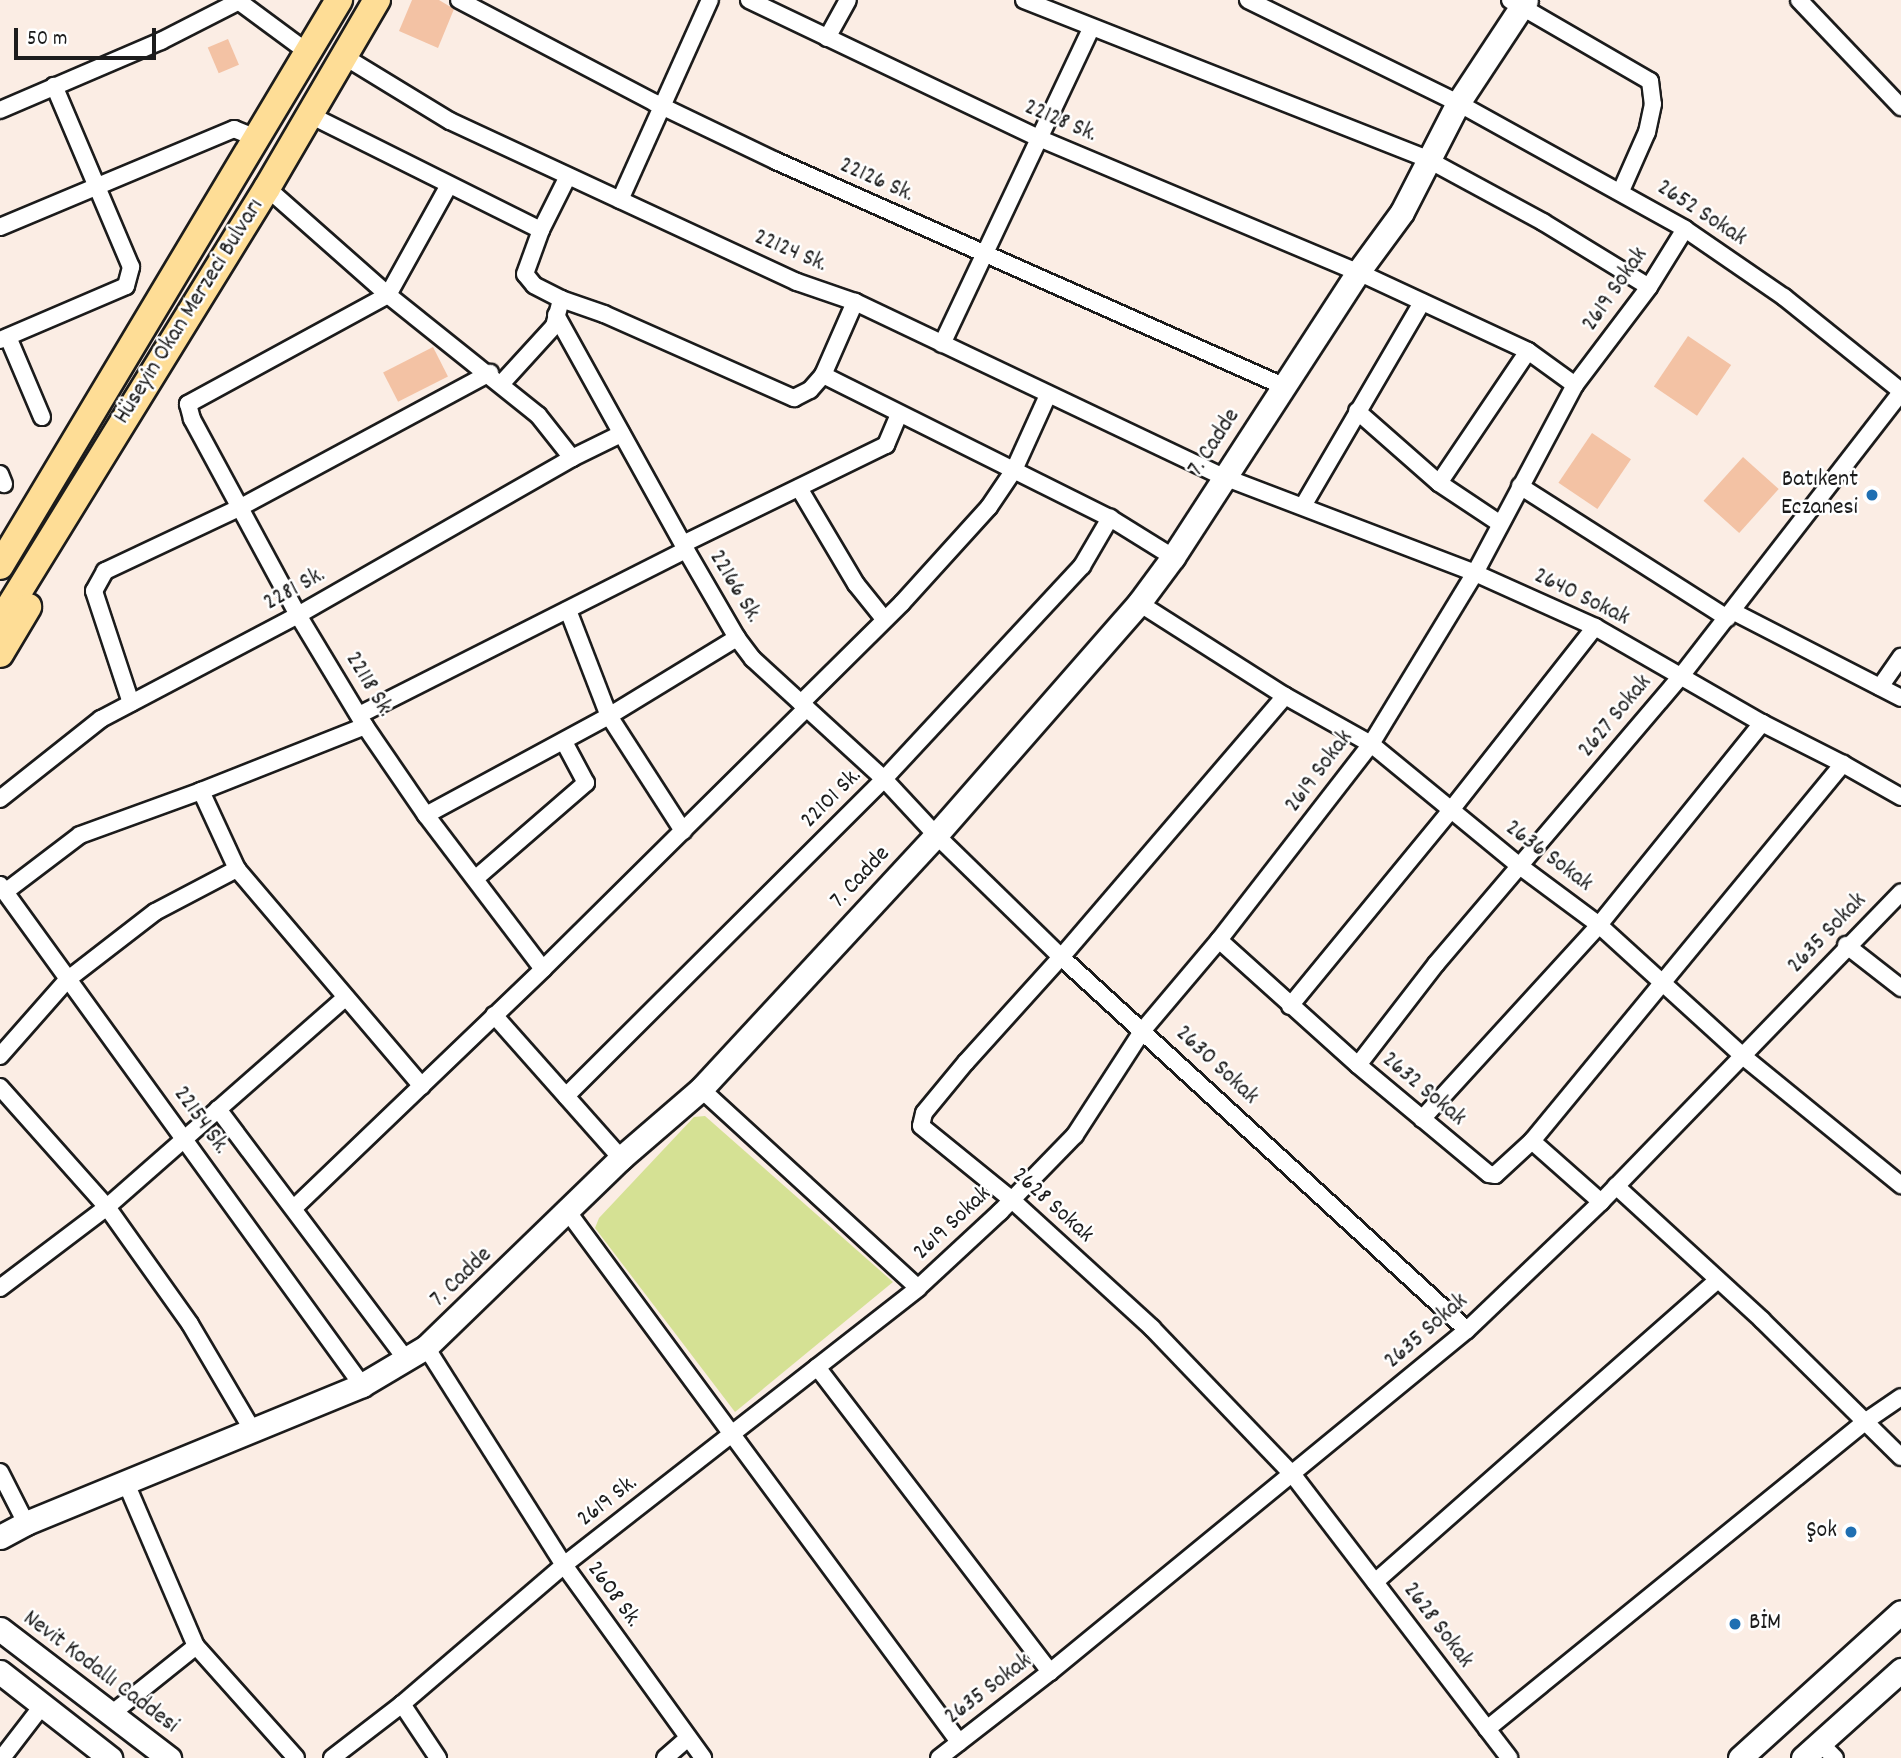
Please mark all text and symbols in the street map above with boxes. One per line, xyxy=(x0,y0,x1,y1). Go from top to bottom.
scale bar xyxy=(18,14,159,58)
text: 50 m xyxy=(27,25,67,55)
street label: 22128 Sk. xyxy=(1019,94,1101,150)
street label: 22126 Sk. xyxy=(834,152,918,210)
street label: 2652 Sokak xyxy=(1651,174,1751,254)
street label: Hüseyin Okan Merzeci Bulvarı xyxy=(109,194,271,430)
street label: 22124 Sk. xyxy=(749,224,831,280)
street label: 2619 Sokak xyxy=(1577,242,1655,338)
street label: 7. Cadde xyxy=(1183,404,1247,482)
place label: Batıkent Eczanesi xyxy=(1781,467,1858,523)
marker: Batıkent Eczanesi xyxy=(1864,487,1880,503)
street label: 22166 Sk. xyxy=(701,545,767,629)
street label: 2281 Sk. xyxy=(259,561,331,619)
street label: 2640 Sokak xyxy=(1528,562,1634,634)
street label: 22118 Sk. xyxy=(337,647,399,723)
street label: 2627 Sokak xyxy=(1573,670,1659,764)
street label: 2619 Sokak xyxy=(1280,725,1360,819)
street label: 22101 Sk. xyxy=(795,762,869,836)
street label: 2636 Sokak xyxy=(1498,815,1598,899)
street label: 7. Cadde xyxy=(825,841,897,915)
street label: 2635 Sokak xyxy=(1782,887,1874,981)
street label: 2630 Sokak xyxy=(1168,1020,1264,1112)
street label: 2632 Sokak xyxy=(1375,1046,1471,1134)
street label: 22154 Sk. xyxy=(166,1081,234,1161)
street label: 2628 Sokak xyxy=(1005,1162,1099,1250)
street label: 2619 Sokak xyxy=(908,1181,998,1267)
street label: 7. Cadde xyxy=(425,1242,499,1314)
street label: 2635 Sokak xyxy=(1379,1288,1475,1376)
street label: 2619 Sk. xyxy=(572,1470,644,1534)
place label: Şok xyxy=(1807,1518,1837,1546)
marker: Şok xyxy=(1843,1524,1859,1540)
street label: 2608 Sk. xyxy=(579,1556,647,1634)
street label: 2628 Sokak xyxy=(1395,1577,1479,1675)
street label: Nevit Kodallı Caddesi xyxy=(16,1605,184,1741)
place label: BİM xyxy=(1749,1610,1781,1638)
marker: BİM xyxy=(1727,1616,1743,1632)
street label: 2635 Sokak xyxy=(940,1648,1038,1732)

